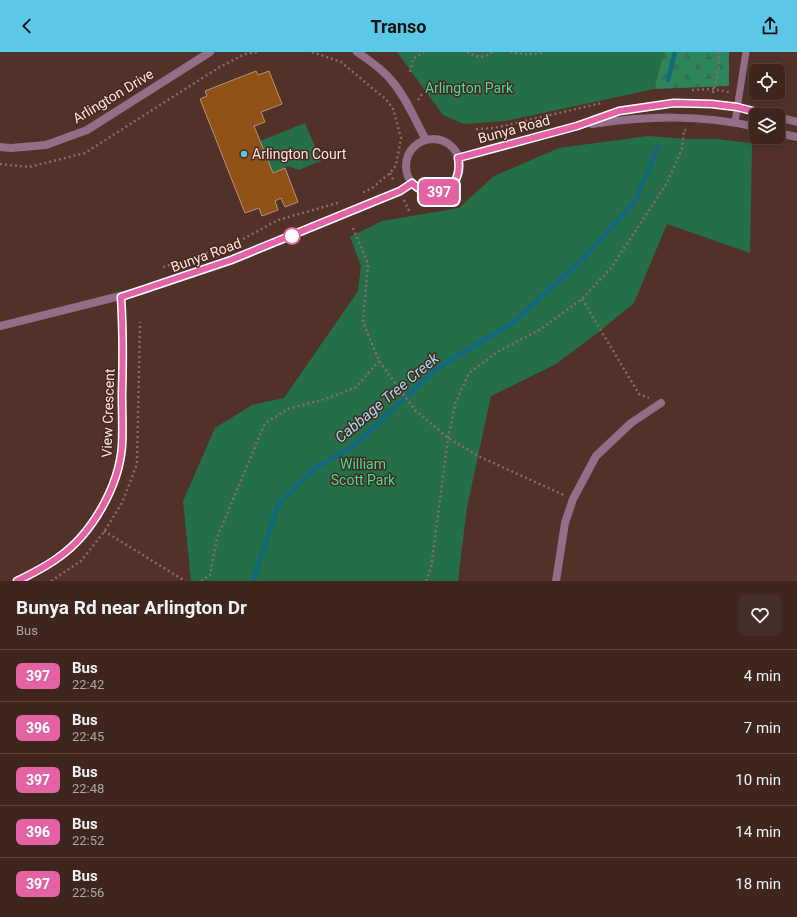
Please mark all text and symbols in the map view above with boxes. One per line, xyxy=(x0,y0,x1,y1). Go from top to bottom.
icon: back xyxy=(16,15,38,37)
icon: share xyxy=(759,15,781,37)
text: Transo xyxy=(371,16,426,37)
map controls xyxy=(749,64,785,144)
button: locate xyxy=(749,64,785,100)
street label: Arlington Drive xyxy=(70,66,156,126)
park label: Arlington Park xyxy=(425,80,514,96)
button: layers xyxy=(749,108,785,144)
street label: Bunya Road xyxy=(476,112,552,146)
place label: Arlington Court xyxy=(252,146,347,162)
marker: Arlington Court xyxy=(239,149,249,159)
line badge: 397 xyxy=(416,179,462,205)
text: 397 xyxy=(427,184,451,200)
unlabelled marker xyxy=(283,227,301,245)
street label: Bunya Road xyxy=(169,235,243,275)
water label: Cabbage Tree Creek xyxy=(331,349,443,447)
street label: View Crescent xyxy=(98,368,118,458)
park label: William Scott Park xyxy=(331,456,396,488)
button: heart xyxy=(739,594,781,636)
text: Bunya Rd near Arlington Dr xyxy=(16,596,247,619)
text: Bus xyxy=(16,623,38,638)
text: Bus xyxy=(72,659,98,677)
text: 4 min xyxy=(744,667,781,685)
text: 397 xyxy=(26,668,50,684)
text: 22:42 xyxy=(72,677,104,692)
text: Bus xyxy=(72,711,98,729)
text: 7 min xyxy=(744,719,781,737)
text: 396 xyxy=(26,720,50,736)
text: 22:45 xyxy=(72,729,104,744)
text: Bus xyxy=(72,763,98,781)
text: 10 min xyxy=(735,771,781,789)
text: 397 xyxy=(26,772,50,788)
text: 22:48 xyxy=(72,781,104,796)
text: Bus xyxy=(72,815,98,833)
text: 14 min xyxy=(735,823,781,841)
text: 396 xyxy=(26,824,50,840)
text: 22:52 xyxy=(72,833,104,848)
text: Bus xyxy=(72,867,98,885)
text: 18 min xyxy=(735,875,781,893)
text: 397 xyxy=(26,876,50,892)
text: 22:56 xyxy=(72,885,104,900)

